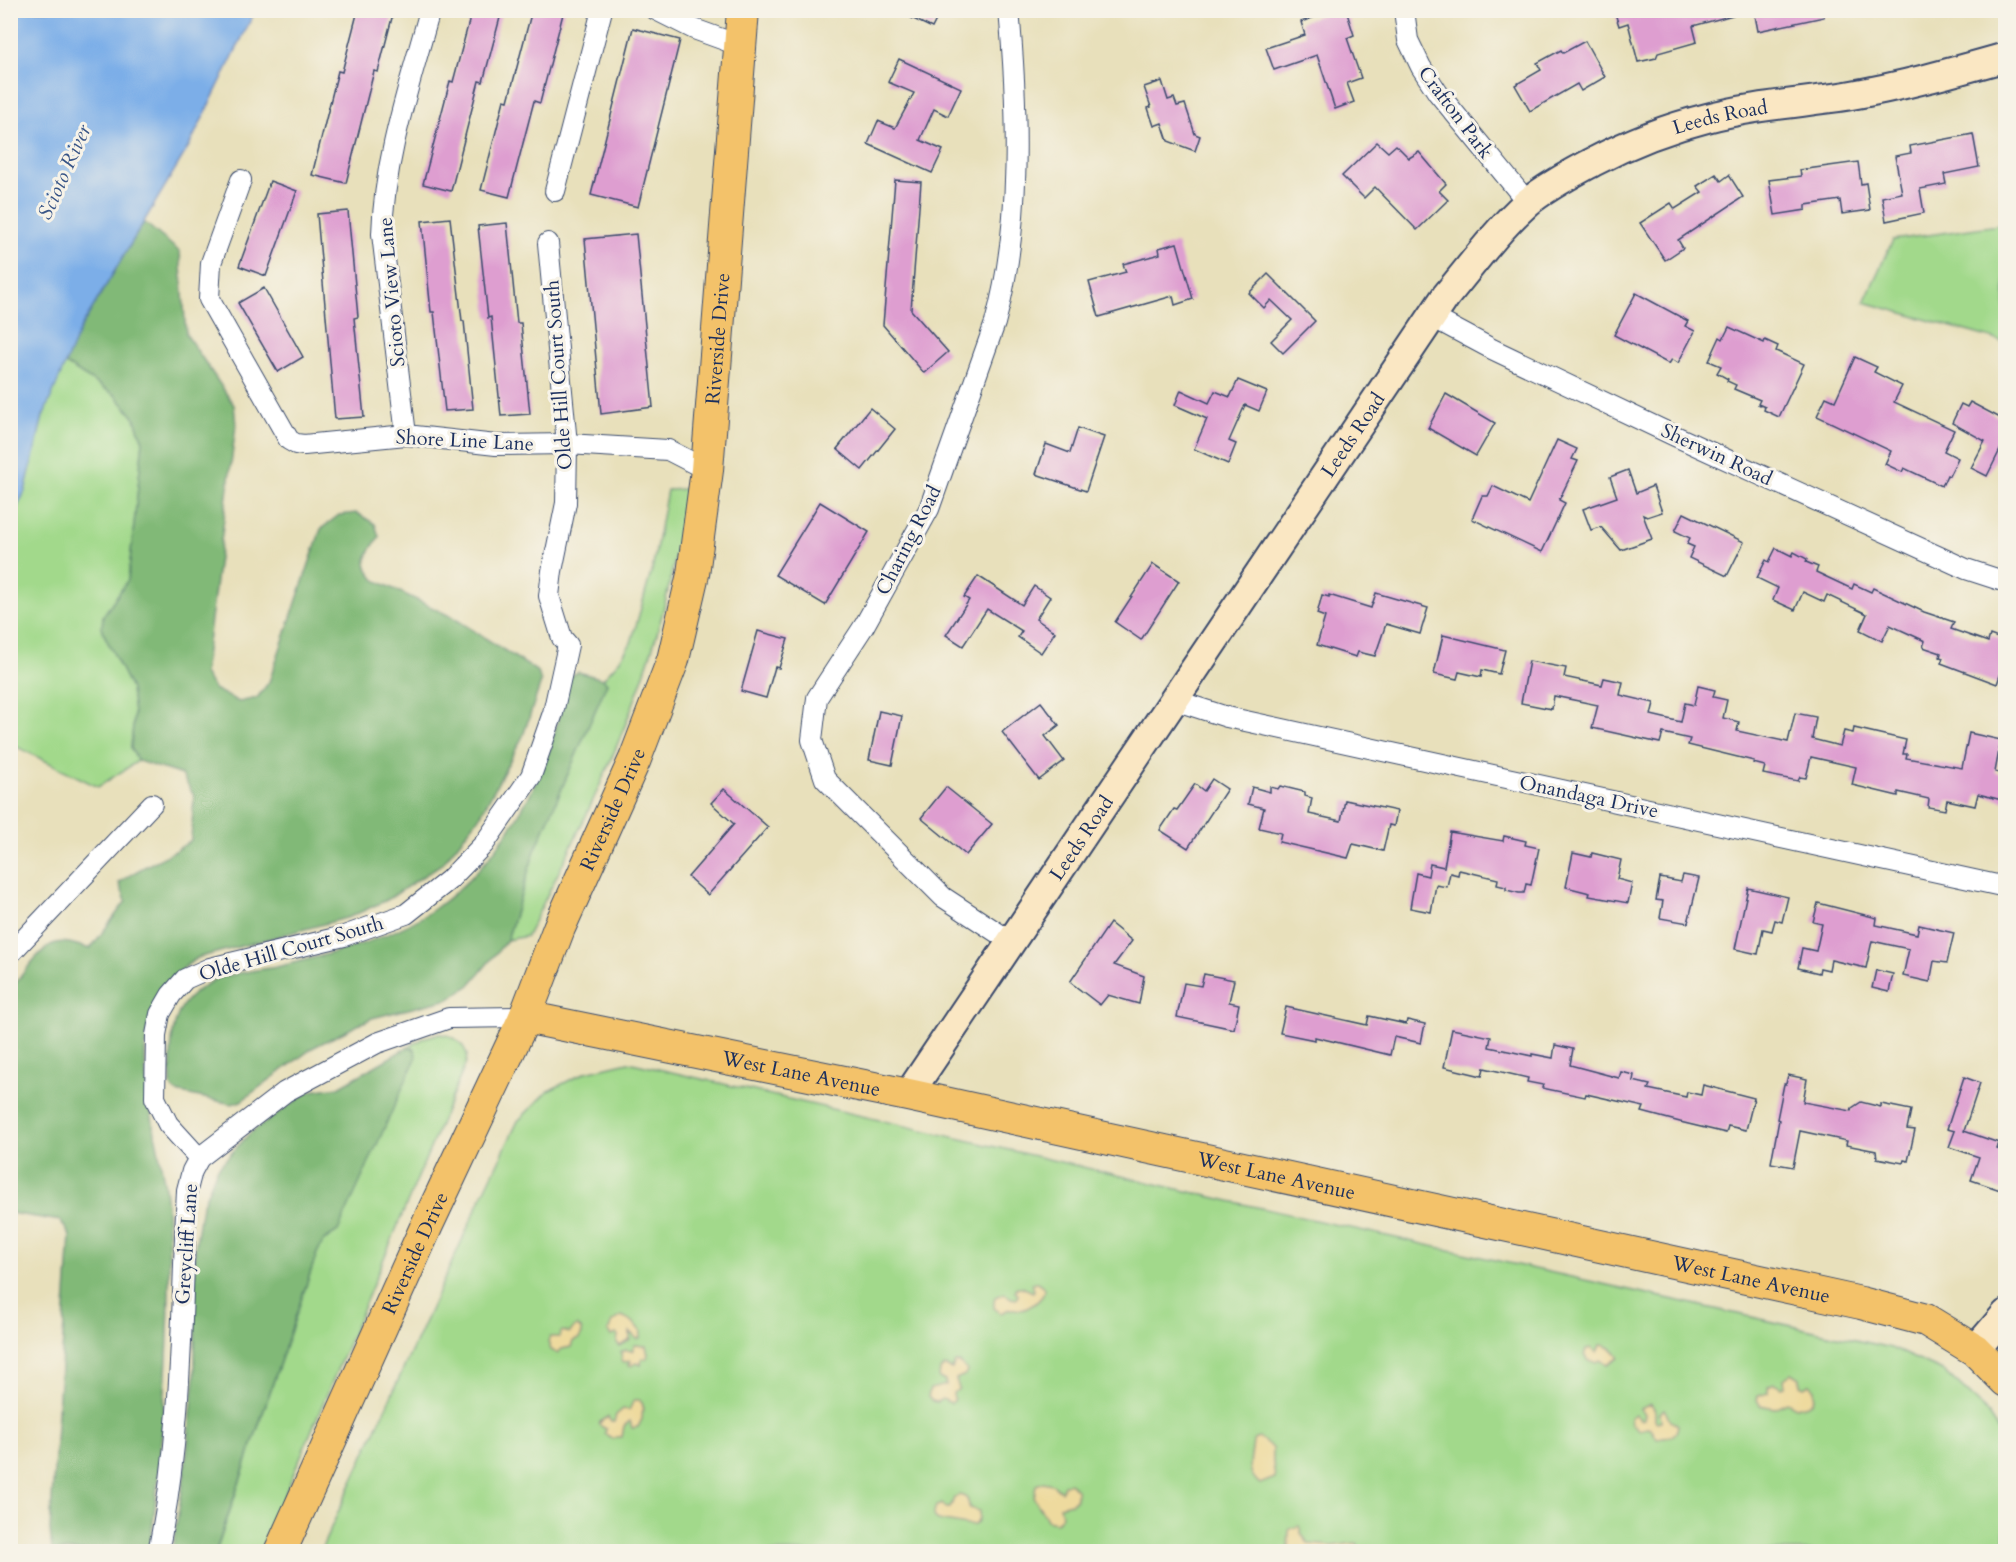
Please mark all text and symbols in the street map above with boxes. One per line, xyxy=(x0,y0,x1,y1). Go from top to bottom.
street label: Crafton Park xyxy=(1412,60,1500,164)
street label: Leeds Road xyxy=(1669,93,1770,141)
water label: Scioto River xyxy=(31,119,99,224)
street label: Scioto View Lane xyxy=(372,216,411,368)
street label: Riverside Drive xyxy=(699,272,736,406)
street label: Olde Hill Court South xyxy=(538,279,579,471)
street label: Leeds Road xyxy=(1315,387,1391,483)
street label: Sherwin Road xyxy=(1657,417,1777,492)
street label: Shore Line Lane xyxy=(395,423,535,458)
street label: Charing Road xyxy=(869,480,948,600)
street label: Riverside Drive xyxy=(574,744,652,875)
street label: Onandaga Drive xyxy=(1517,769,1661,824)
street label: Leeds Road xyxy=(1043,790,1120,886)
street label: Olde Hill Court South xyxy=(196,909,386,988)
street label: West Lane Avenue xyxy=(719,1044,883,1103)
street label: West Lane Avenue xyxy=(1194,1145,1358,1206)
street label: Greycliff Lane xyxy=(169,1183,204,1305)
street label: Riverside Drive xyxy=(376,1187,455,1319)
street label: West Lane Avenue xyxy=(1669,1249,1833,1310)

